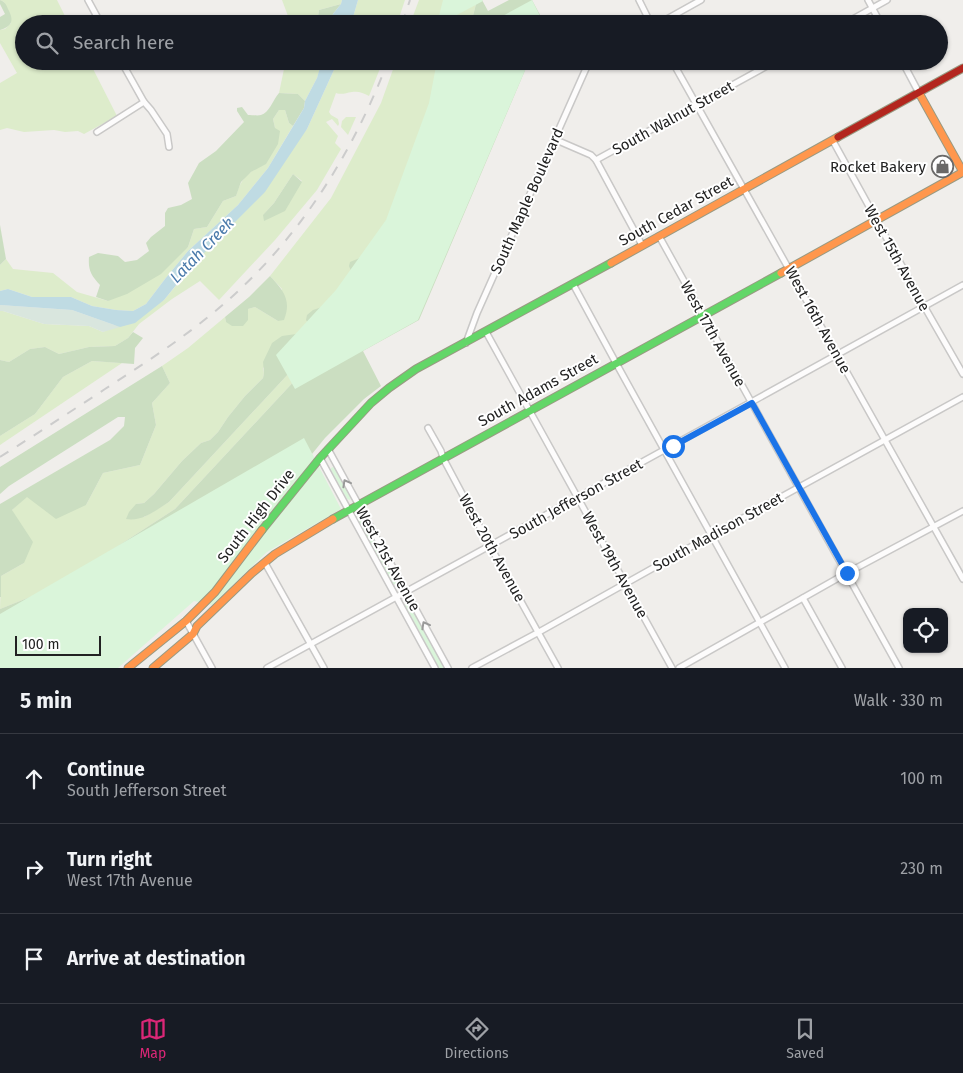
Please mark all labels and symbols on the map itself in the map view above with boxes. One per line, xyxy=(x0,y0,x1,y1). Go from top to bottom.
street label: South Walnut Street xyxy=(609,77,737,159)
street label: South Maple Boulevard xyxy=(487,125,567,277)
shop icon: Rocket Bakery xyxy=(930,155,954,179)
place label: Rocket Bakery xyxy=(830,158,927,176)
street label: South Cedar Street xyxy=(616,172,737,250)
street label: West 15th Avenue xyxy=(860,202,934,314)
water label: Latah Creek xyxy=(166,213,238,287)
street label: West 16th Avenue xyxy=(781,263,855,377)
street label: West 17th Avenue xyxy=(677,278,749,390)
street label: South Adams Street xyxy=(475,349,602,430)
route start xyxy=(662,435,685,458)
street label: South Jefferson Street xyxy=(506,455,646,543)
street label: South High Drive xyxy=(214,466,298,566)
one-way arrow xyxy=(343,479,353,488)
street label: South Madison Street xyxy=(650,488,787,575)
street label: West 20th Avenue xyxy=(455,491,529,605)
street label: West 21st Avenue xyxy=(352,504,424,614)
street label: West 19th Avenue xyxy=(578,509,652,621)
route end xyxy=(836,562,859,585)
one-way arrow xyxy=(421,622,431,631)
scale bar xyxy=(15,633,101,656)

